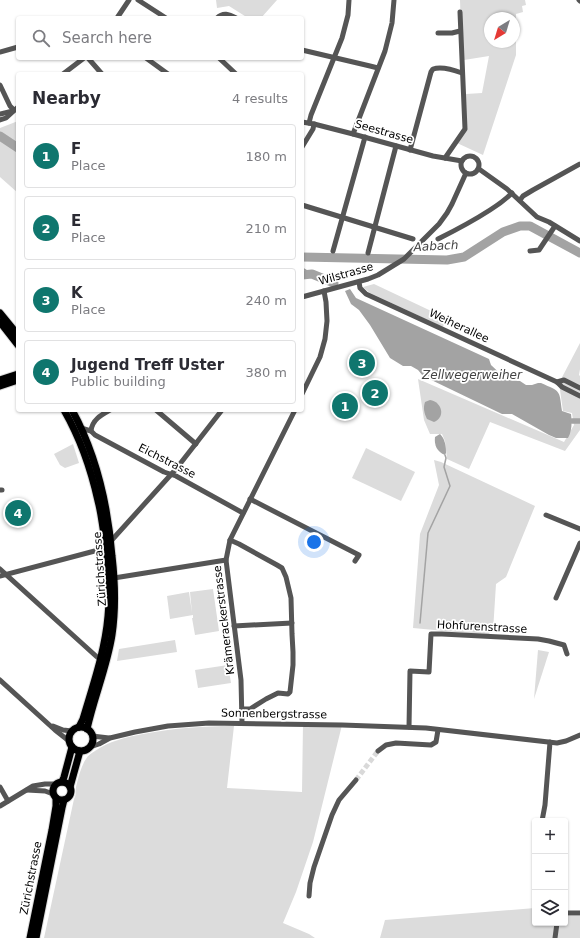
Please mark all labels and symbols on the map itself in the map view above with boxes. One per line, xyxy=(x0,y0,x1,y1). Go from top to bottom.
north arrow xyxy=(484,12,520,48)
street label: Seestrasse xyxy=(353,117,415,147)
water label: Aabach xyxy=(412,238,459,254)
street label: Wilstrasse xyxy=(317,260,375,288)
street label: Weiherallee xyxy=(427,306,491,346)
pin: 3 xyxy=(349,348,375,378)
water label: Zellwegerweiher xyxy=(421,368,523,382)
pin: 2 xyxy=(362,378,388,408)
pin: 1 xyxy=(332,391,358,421)
street label: Eichstrasse xyxy=(136,441,198,481)
pin: 4 xyxy=(5,498,31,528)
street label: Zürichstrasse xyxy=(91,531,109,607)
your location xyxy=(304,532,324,552)
street label: Krämerackerstrasse xyxy=(211,564,237,675)
street label: Hohfurenstrasse xyxy=(437,618,528,636)
street label: Sonnenbergstrasse xyxy=(221,707,327,721)
street label: Zürichstrasse xyxy=(17,840,45,916)

